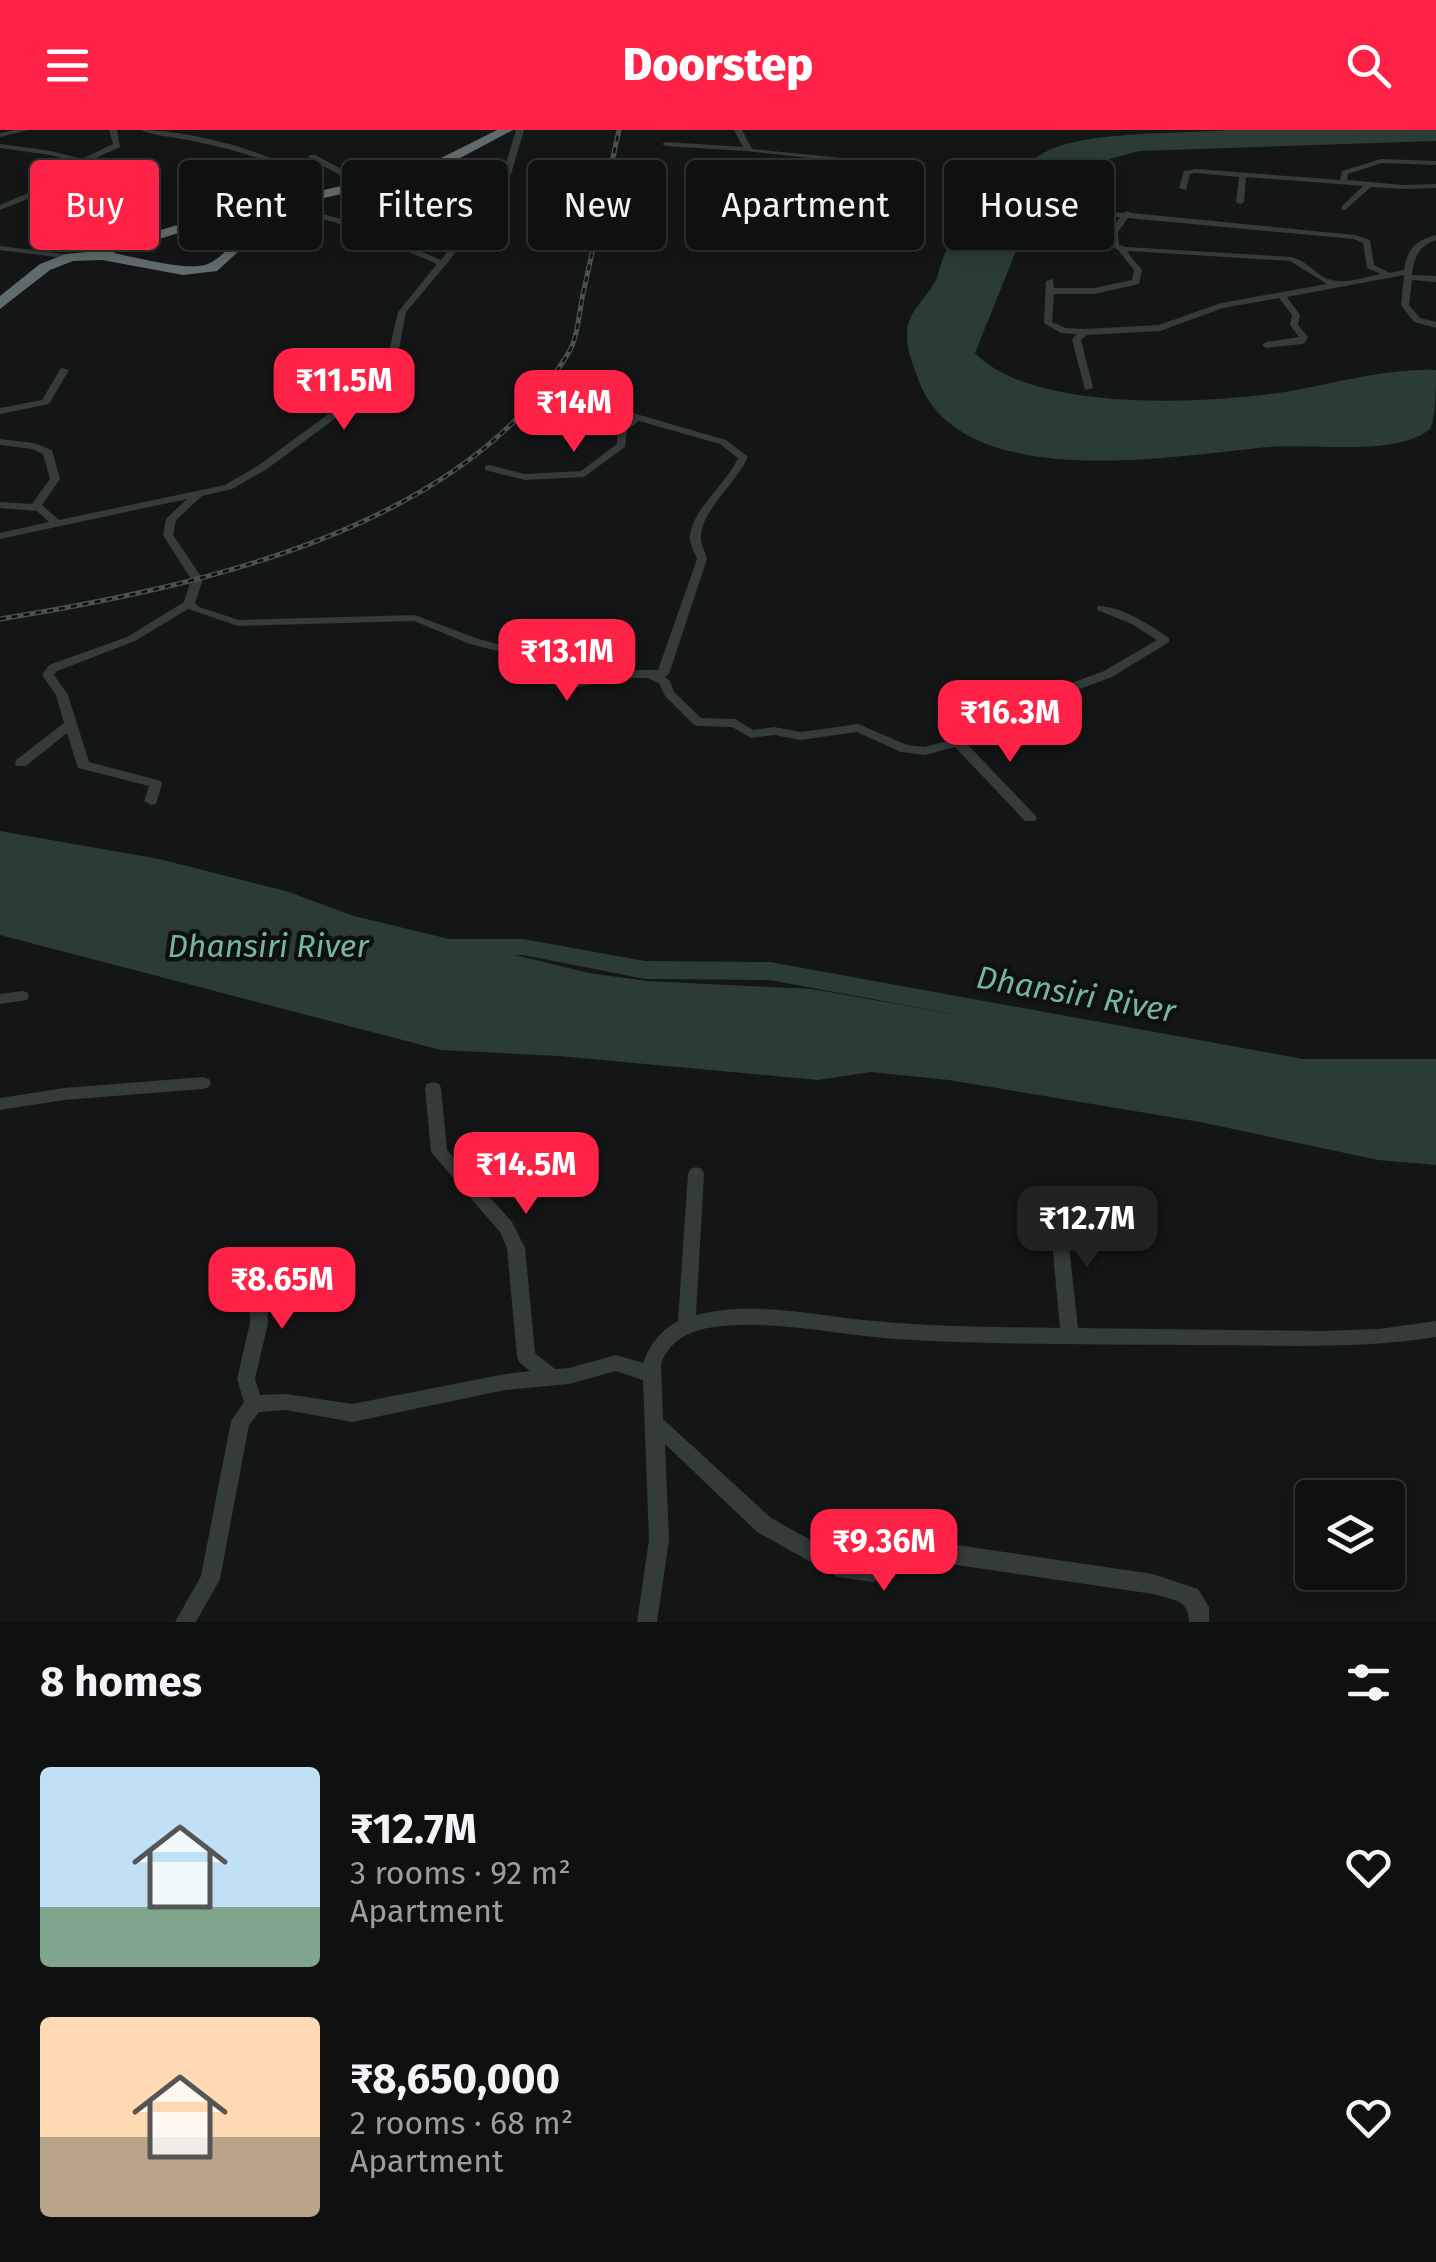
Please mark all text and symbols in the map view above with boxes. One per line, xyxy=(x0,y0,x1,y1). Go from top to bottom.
icon: menu xyxy=(40,38,95,93)
text: Doorstep xyxy=(623,38,813,92)
icon: search xyxy=(1341,38,1396,93)
chip: Buy xyxy=(30,160,159,250)
chip: Rent xyxy=(179,160,322,250)
chip: Filters xyxy=(342,160,508,250)
chip: New xyxy=(528,160,666,250)
chip: Apartment xyxy=(686,160,924,250)
chip: House xyxy=(944,160,1114,250)
pin: ₹11.5M xyxy=(263,348,425,433)
text: ₹11.5M xyxy=(296,361,392,399)
pin: ₹14M xyxy=(515,370,633,455)
text: ₹14M xyxy=(536,383,612,421)
pin: ₹13.1M xyxy=(486,619,648,704)
text: ₹13.1M xyxy=(520,632,614,670)
pin: ₹16.3M xyxy=(929,680,1091,765)
text: ₹16.3M xyxy=(960,693,1060,731)
water label: Dhansiri River xyxy=(167,927,370,965)
water label: Dhansiri River xyxy=(974,958,1180,1030)
pin: ₹14.5M xyxy=(445,1132,607,1217)
text: ₹14.5M xyxy=(476,1145,576,1183)
pin: ₹12.7M xyxy=(1006,1186,1168,1271)
text: ₹12.7M xyxy=(1039,1199,1135,1237)
pin: ₹8.65M xyxy=(201,1247,363,1332)
text: ₹8.65M xyxy=(230,1260,334,1298)
map controls xyxy=(1295,1480,1405,1590)
button: layers xyxy=(1295,1480,1405,1590)
pin: ₹9.36M xyxy=(803,1509,965,1594)
text: ₹9.36M xyxy=(832,1522,936,1560)
icon: filters xyxy=(1341,1655,1396,1710)
text: 8 homes xyxy=(40,1657,202,1707)
text: ₹12.7M xyxy=(350,1804,477,1854)
icon: home xyxy=(120,1807,240,1927)
icon: heart xyxy=(1341,1840,1396,1895)
text: 3 rooms · 92 m² xyxy=(350,1854,571,1892)
text: Apartment xyxy=(350,1892,504,1930)
text: ₹8,650,000 xyxy=(350,2054,560,2104)
icon: home xyxy=(120,2057,240,2177)
icon: heart xyxy=(1341,2090,1396,2145)
text: 2 rooms · 68 m² xyxy=(350,2104,573,2142)
text: Apartment xyxy=(350,2142,504,2180)

